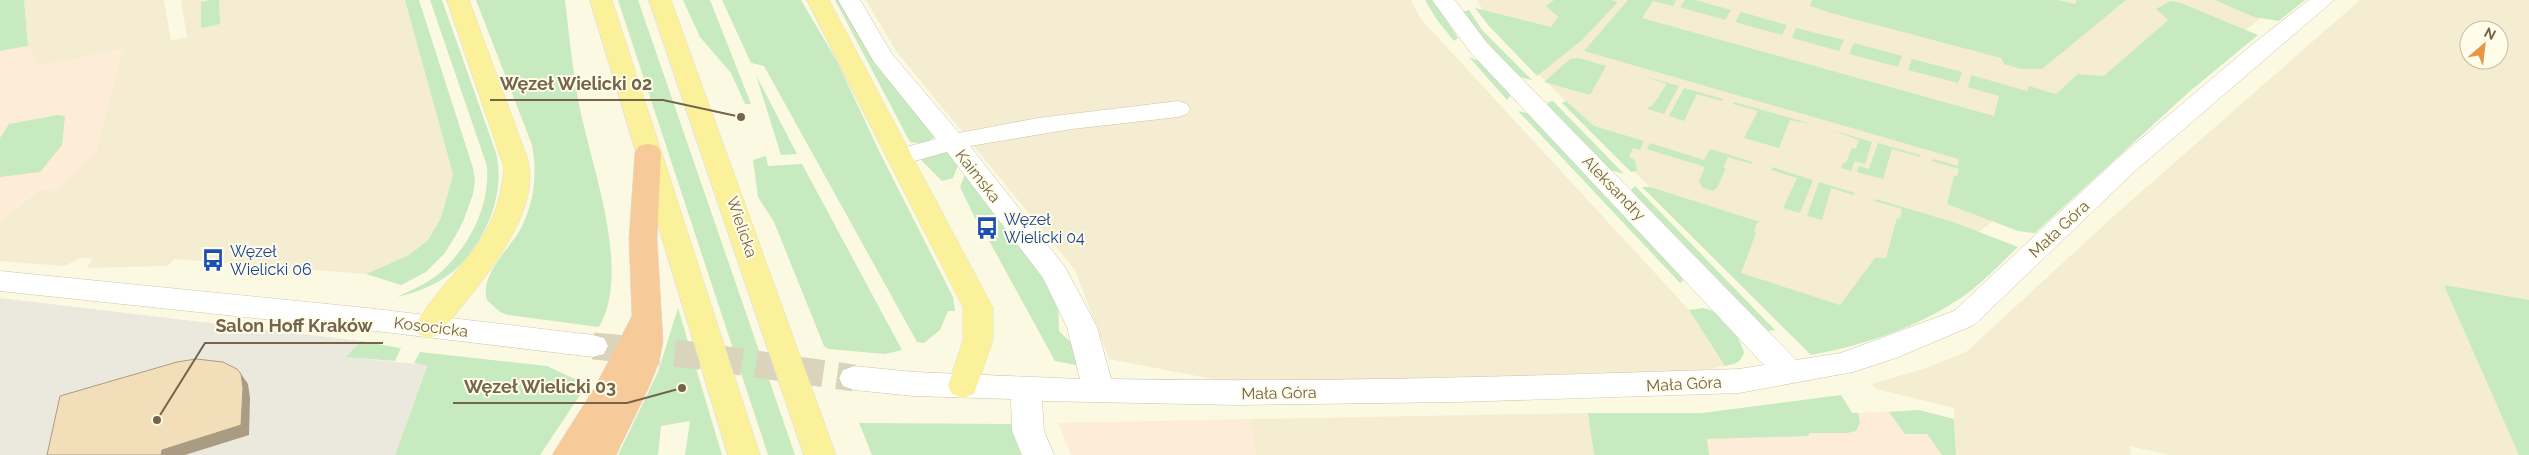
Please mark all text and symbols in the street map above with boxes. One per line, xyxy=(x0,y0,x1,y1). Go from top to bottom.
north arrow xyxy=(2459,20,2509,70)
text: N xyxy=(2482,24,2499,43)
callout: Węzeł Wielicki 02 xyxy=(490,67,663,100)
text: Węzeł Wielicki 02 xyxy=(500,73,652,94)
street label: Kaimska xyxy=(951,146,1005,206)
street label: Aleksandry xyxy=(1578,152,1650,225)
street label: Wielicka xyxy=(723,194,761,260)
street label: Mała Góra xyxy=(2025,196,2093,262)
place label: Węzeł Wielicki 04 xyxy=(1004,210,1085,247)
bus stop icon: Węzeł Wielicki 04 xyxy=(974,215,1000,241)
place label: Węzeł Wielicki 06 xyxy=(230,242,312,279)
bus stop icon: Węzeł Wielicki 06 xyxy=(200,247,226,273)
callout: Salon Hoff Kraków xyxy=(205,310,383,343)
street label: Kosocicka xyxy=(393,313,469,341)
text: Salon Hoff Kraków xyxy=(215,315,374,336)
callout: Węzeł Wielicki 03 xyxy=(453,370,627,403)
street label: Mała Góra xyxy=(1646,373,1722,395)
text: Węzeł Wielicki 03 xyxy=(464,376,616,397)
street label: Mała Góra xyxy=(1241,383,1317,403)

